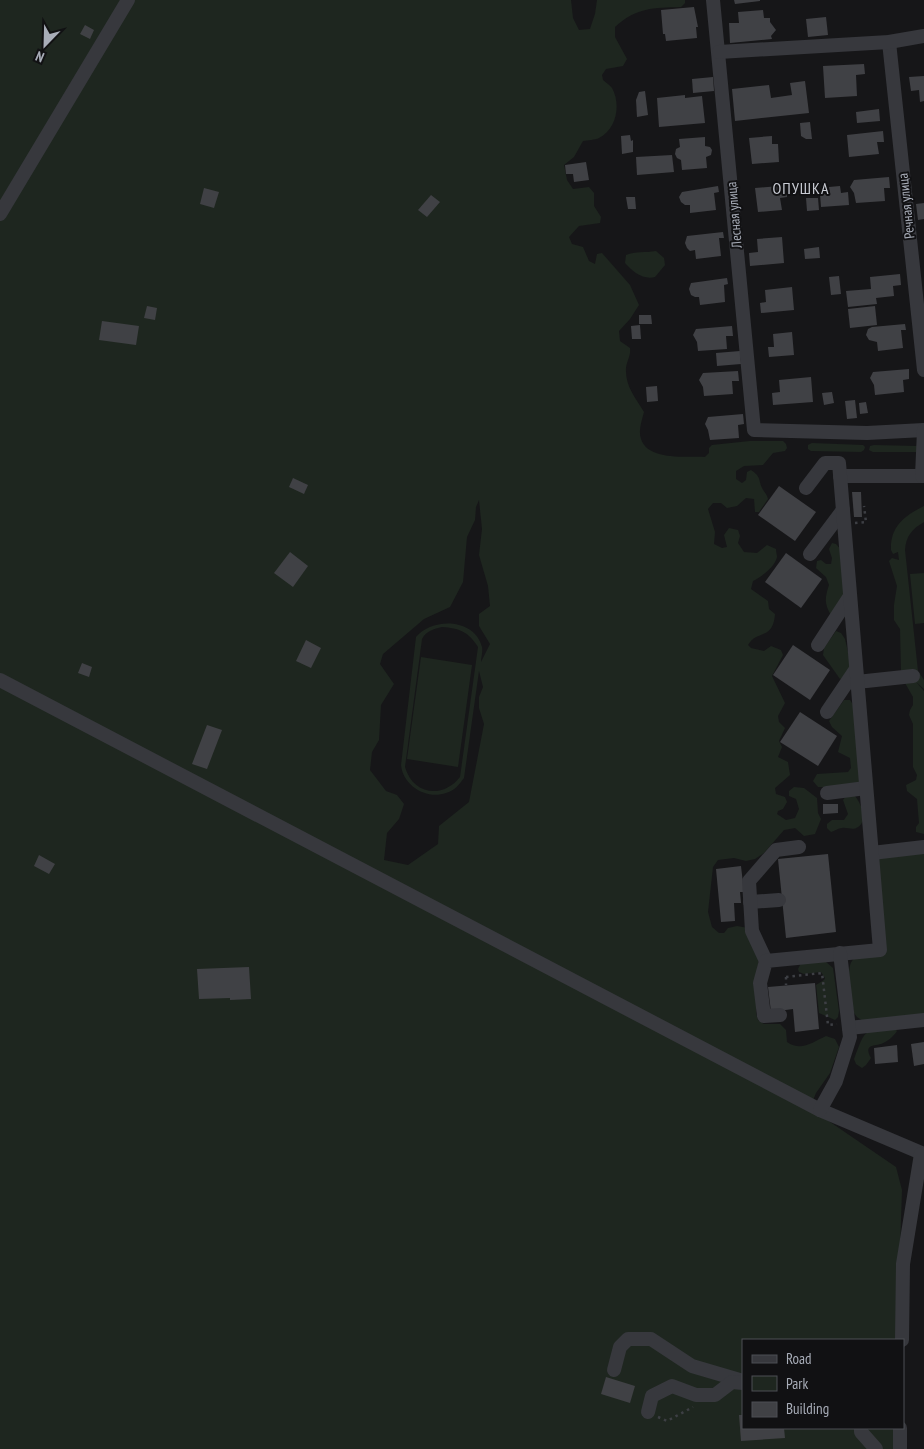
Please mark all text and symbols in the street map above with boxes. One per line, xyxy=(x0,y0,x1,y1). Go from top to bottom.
north arrow xyxy=(20,20,70,70)
text: N xyxy=(33,47,47,67)
street label: Речная улица xyxy=(894,172,918,240)
district label: ОПУШКА xyxy=(772,178,830,198)
street label: Лесная улица xyxy=(722,181,746,250)
legend xyxy=(742,1339,904,1429)
text: Road xyxy=(786,1349,812,1368)
text: Park xyxy=(786,1374,808,1393)
text: Building xyxy=(786,1399,829,1418)

